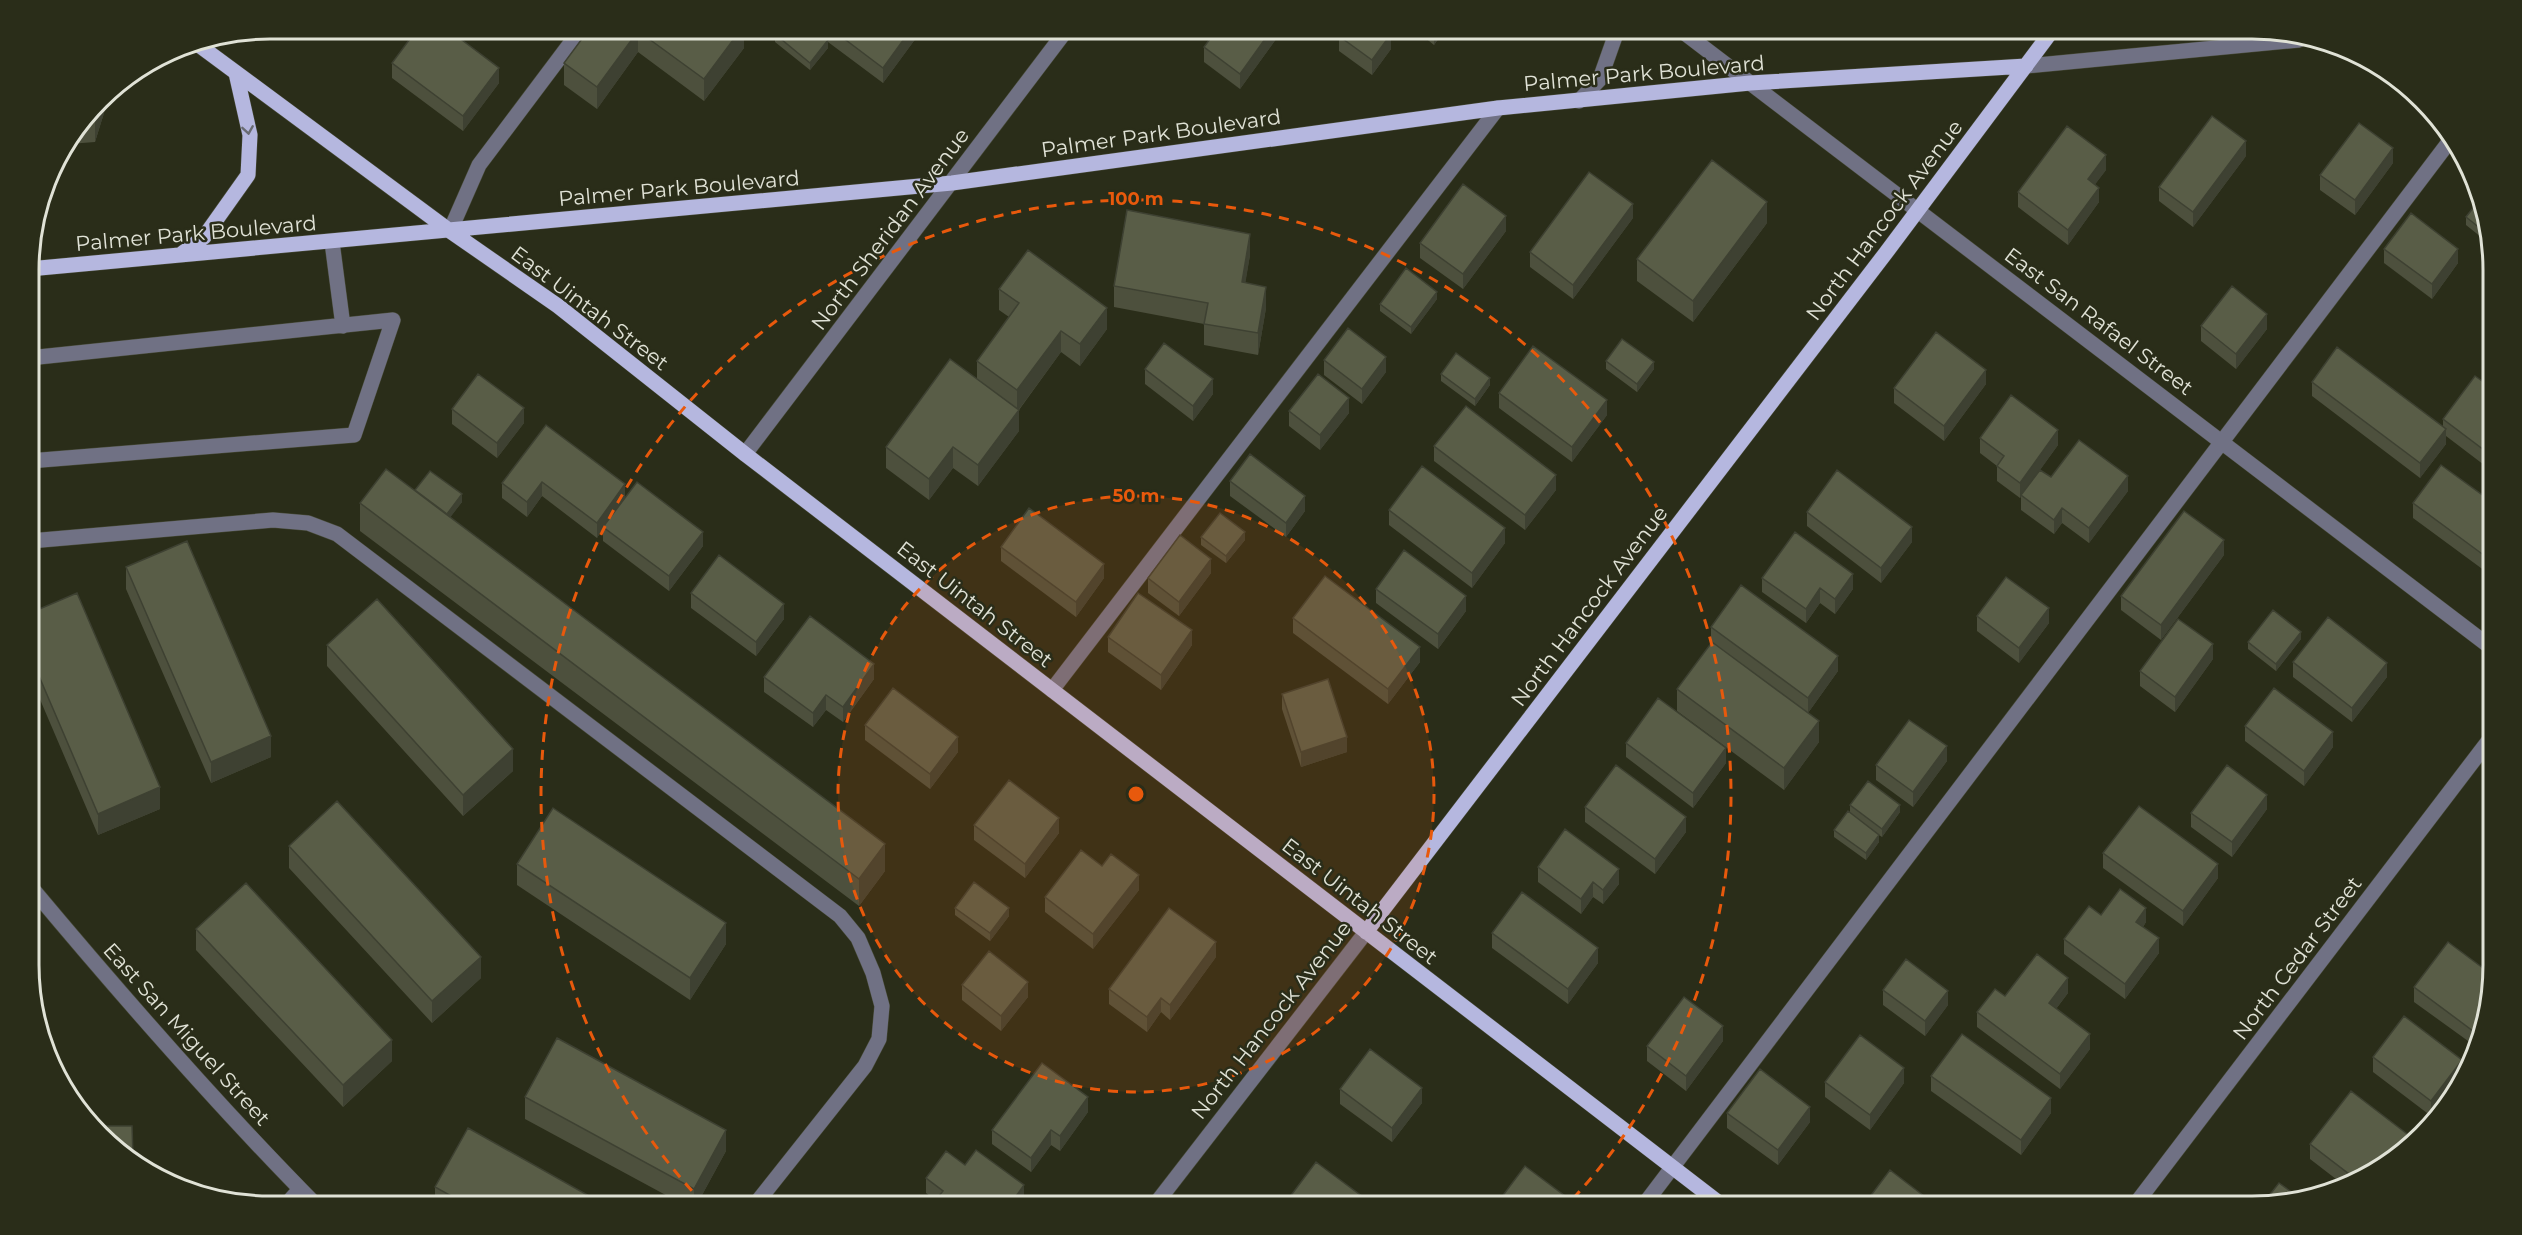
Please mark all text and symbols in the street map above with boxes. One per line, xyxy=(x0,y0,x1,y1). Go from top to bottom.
street label: Palmer Park Boulevard xyxy=(1522,50,1766,96)
street label: Palmer Park Boulevard xyxy=(1039,104,1283,162)
street label: North Hancock Avenue xyxy=(1800,115,1968,325)
street label: North Sheridan Avenue xyxy=(806,123,974,335)
one-way arrow xyxy=(241,126,253,135)
street label: Palmer Park Boulevard xyxy=(557,165,801,211)
text: 100 m xyxy=(1108,188,1164,210)
street label: Palmer Park Boulevard xyxy=(74,210,318,256)
street label: East Uintah Street xyxy=(506,241,674,375)
street label: East San Rafael Street xyxy=(2000,242,2198,400)
text: 50 m xyxy=(1113,485,1159,507)
street label: North Hancock Avenue xyxy=(1505,501,1673,711)
street label: East Uintah Street xyxy=(892,535,1058,673)
centre of rings xyxy=(1126,784,1146,804)
street label: East Uintah Street xyxy=(1277,832,1443,970)
street label: North Cedar Street xyxy=(2227,871,2367,1045)
street label: North Hancock Avenue xyxy=(1186,916,1356,1124)
street label: East San Miguel Street xyxy=(98,938,276,1130)

